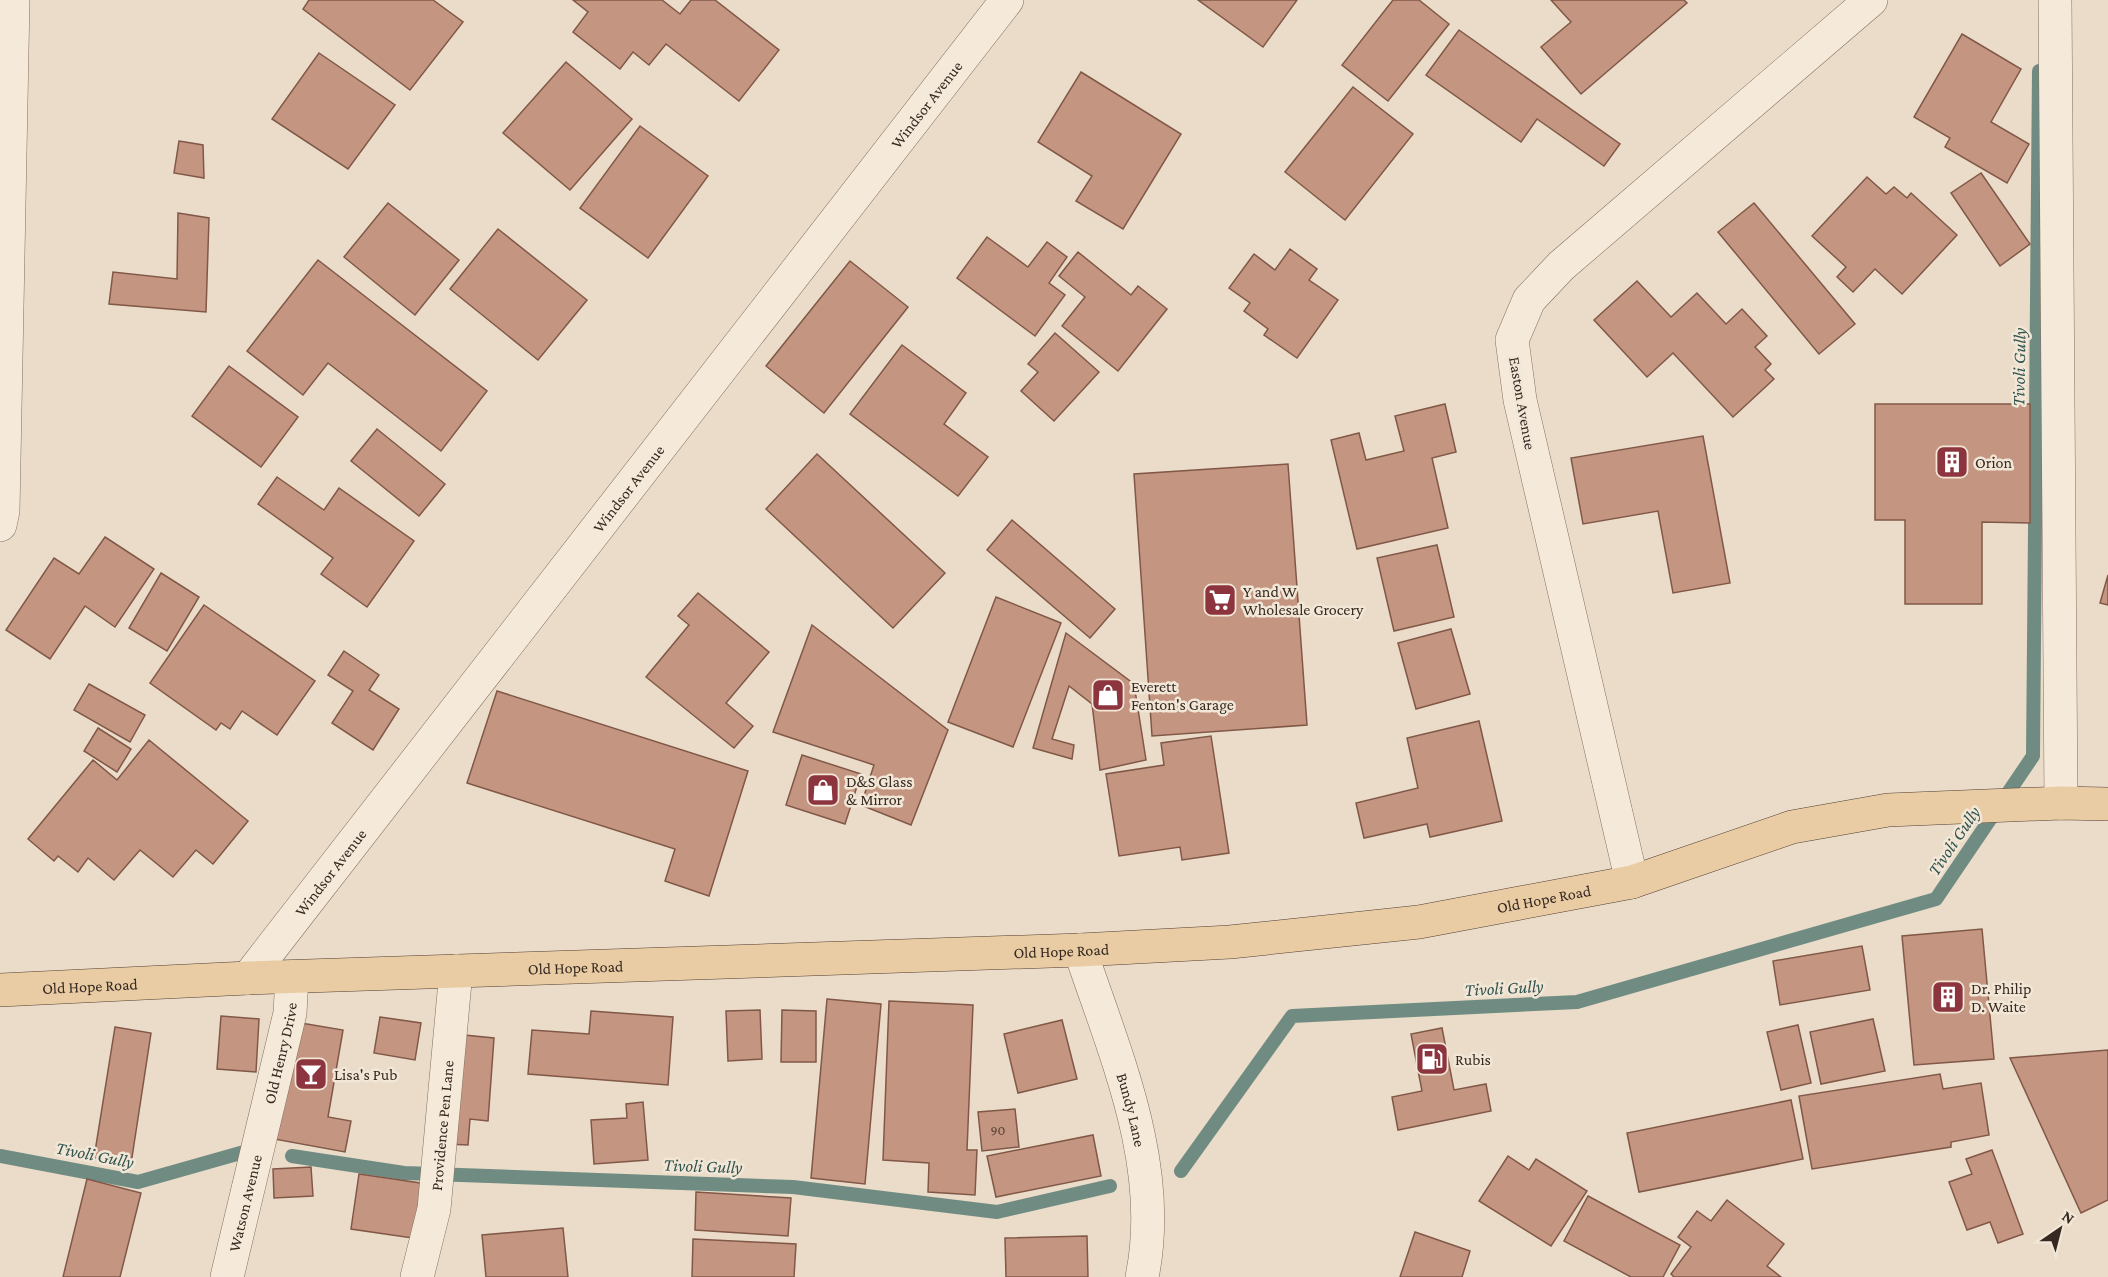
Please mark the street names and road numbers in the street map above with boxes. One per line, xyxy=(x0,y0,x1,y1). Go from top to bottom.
street label: Windsor Avenue xyxy=(887,58,966,152)
street label: Easton Avenue xyxy=(1506,355,1539,451)
street label: Windsor Avenue xyxy=(589,442,668,535)
street label: Windsor Avenue xyxy=(291,825,370,919)
street label: Old Hope Road xyxy=(1495,882,1593,916)
street label: Old Hope Road xyxy=(1013,940,1110,961)
street label: Old Hope Road xyxy=(527,957,624,978)
street label: Old Hope Road xyxy=(42,975,139,997)
street label: Old Henry Drive xyxy=(261,1002,300,1106)
street label: Providence Pen Lane xyxy=(428,1060,457,1191)
street label: Bundy Lane xyxy=(1113,1071,1149,1148)
street label: Watson Avenue xyxy=(225,1153,265,1254)

